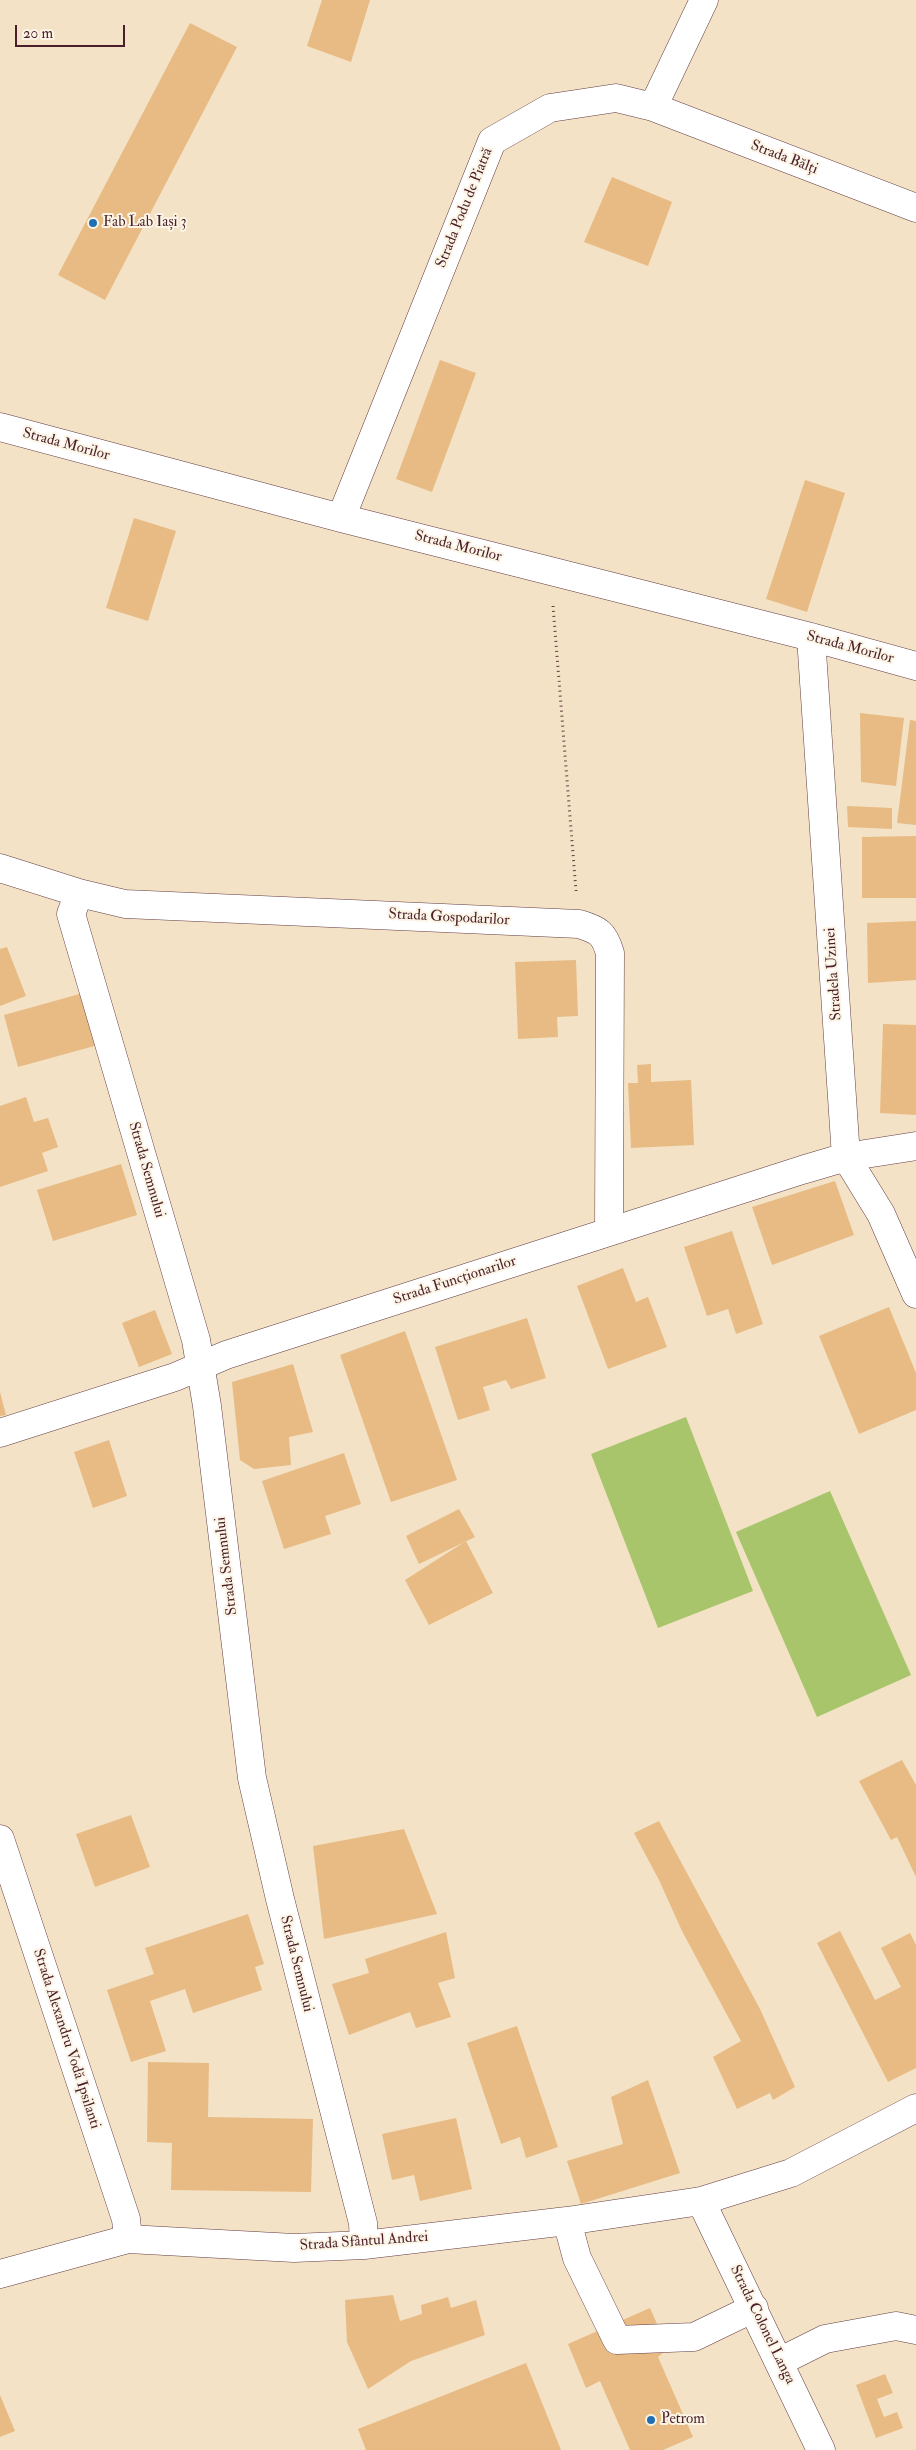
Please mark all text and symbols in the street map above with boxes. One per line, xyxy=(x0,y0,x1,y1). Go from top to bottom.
scale bar xyxy=(18,15,128,47)
text: 20 m xyxy=(23,24,53,43)
street label: Strada Bălți xyxy=(748,137,820,179)
street label: Strada Podu de Piatră xyxy=(433,145,497,271)
place label: Fab Lab Iași 3 xyxy=(103,214,187,232)
marker: Fab Lab Iași 3 xyxy=(87,217,99,229)
street label: Strada Morilor xyxy=(21,425,111,465)
street label: Strada Morilor xyxy=(413,527,503,567)
street label: Strada Morilor xyxy=(805,628,895,668)
street label: Strada Gospodarilor xyxy=(388,906,510,930)
street label: Stradela Uzinei xyxy=(822,927,846,1021)
street label: Strada Semnului xyxy=(124,1120,168,1220)
street label: Strada Funcționarilor xyxy=(391,1253,519,1309)
street label: Strada Semnului xyxy=(212,1516,242,1616)
street label: Strada Semnului xyxy=(275,1914,317,2014)
street label: Strada Alexandru Vodă Ipsilanti xyxy=(28,1947,104,2131)
street label: Strada Sfântul Andrei xyxy=(299,2229,429,2255)
street label: Strada Colonel Langa xyxy=(725,2263,799,2387)
place label: Petrom xyxy=(661,2411,705,2429)
marker: Petrom xyxy=(645,2414,657,2426)

